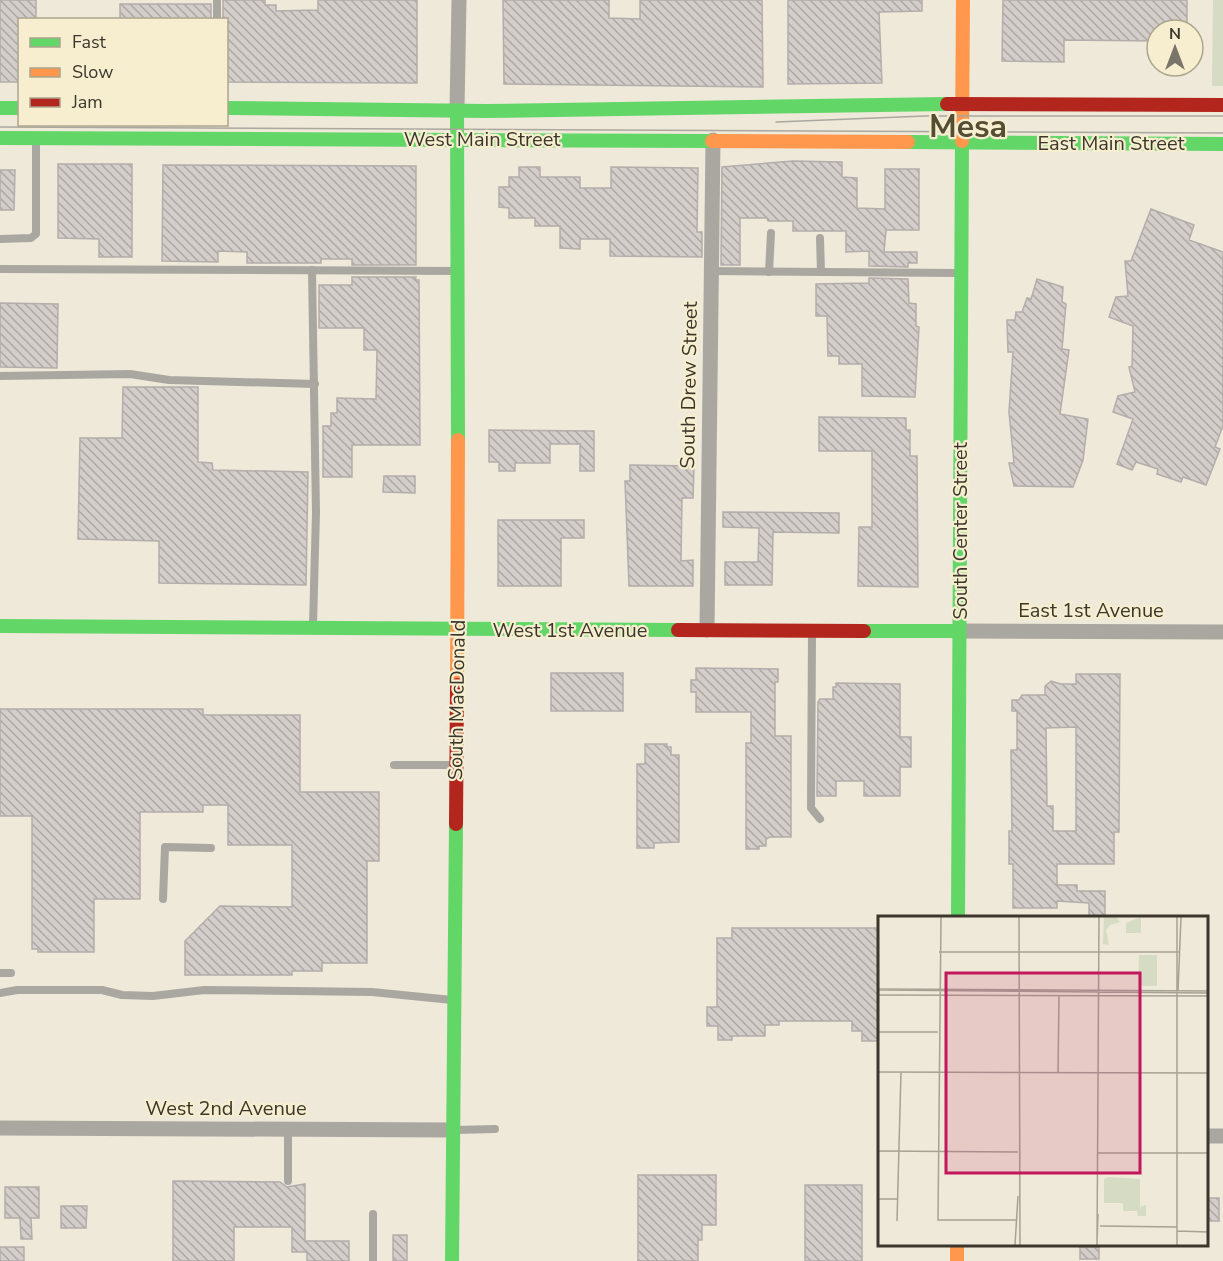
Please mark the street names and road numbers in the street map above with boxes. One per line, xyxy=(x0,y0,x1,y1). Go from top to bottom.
street label: West Main Street xyxy=(404,126,561,153)
street label: East Main Street xyxy=(1037,130,1186,157)
street label: South Drew Street xyxy=(674,300,704,469)
street label: South Center Street xyxy=(947,441,974,620)
street label: East 1st Avenue xyxy=(1018,597,1164,624)
street label: West 1st Avenue xyxy=(493,617,647,644)
street label: South MacDonald xyxy=(442,620,472,780)
street label: West 2nd Avenue xyxy=(145,1095,307,1122)

